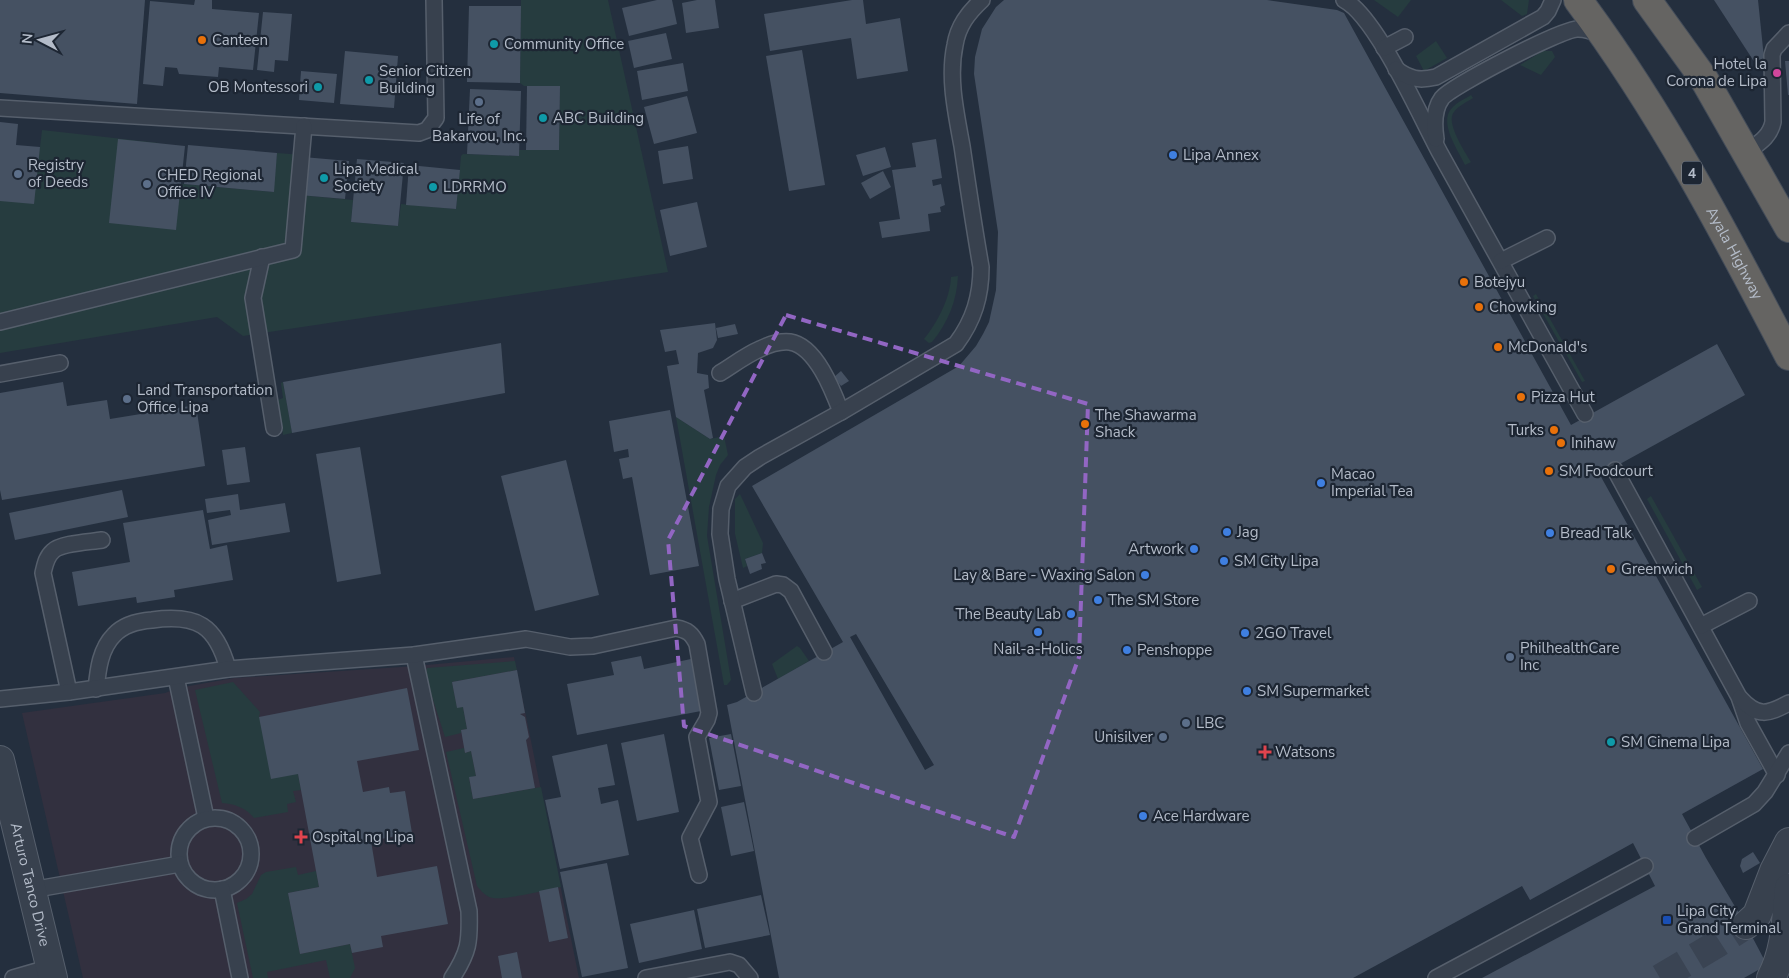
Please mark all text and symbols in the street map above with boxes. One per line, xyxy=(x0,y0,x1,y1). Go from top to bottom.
north arrow xyxy=(15,15,65,65)
place label: Canteen xyxy=(212,30,268,50)
text: N xyxy=(18,32,38,45)
marker: Canteen xyxy=(196,34,208,46)
place label: Community Office xyxy=(504,34,624,54)
marker: Community Office xyxy=(488,38,500,50)
place label: Hotel la Corona de Lipa xyxy=(1666,54,1767,91)
place label: Senior Citizen Building xyxy=(379,61,471,98)
marker: Hotel la Corona de Lipa xyxy=(1771,67,1783,79)
marker: Senior Citizen Building xyxy=(363,74,375,86)
place label: OB Montessori xyxy=(208,77,308,97)
marker: OB Montessori xyxy=(312,81,324,93)
marker: Life of Bakarvou, Inc. xyxy=(473,96,485,108)
place label: ABC Building xyxy=(553,108,644,128)
place label: Life of Bakarvou, Inc. xyxy=(432,109,526,146)
marker: ABC Building xyxy=(537,112,549,124)
place label: Lipa Annex xyxy=(1183,145,1259,165)
marker: Lipa Annex xyxy=(1167,149,1179,161)
place label: Registry of Deeds xyxy=(28,155,88,192)
place label: Lipa Medical Society xyxy=(334,159,419,196)
road number: 4 xyxy=(1682,162,1702,184)
place label: CHED Regional Office IV xyxy=(157,165,262,202)
marker: Registry of Deeds xyxy=(12,168,24,180)
marker: Lipa Medical Society xyxy=(318,172,330,184)
place label: LDRRMO xyxy=(443,177,507,197)
marker: CHED Regional Office IV xyxy=(141,178,153,190)
marker: LDRRMO xyxy=(427,181,439,193)
street label: Ayala Highway xyxy=(1701,203,1768,303)
place label: Botejyu xyxy=(1474,272,1525,292)
marker: Botejyu xyxy=(1458,276,1470,288)
place label: Chowking xyxy=(1489,297,1557,317)
marker: Chowking xyxy=(1473,301,1485,313)
place label: McDonald's xyxy=(1508,337,1587,357)
marker: McDonald's xyxy=(1492,341,1504,353)
place label: Land Transportation Office Lipa xyxy=(137,380,273,417)
place label: Pizza Hut xyxy=(1531,387,1595,407)
marker: Pizza Hut xyxy=(1515,391,1527,403)
marker: Land Transportation Office Lipa xyxy=(121,393,133,405)
place label: The Shawarma Shack xyxy=(1095,405,1197,442)
marker: The Shawarma Shack xyxy=(1079,418,1091,430)
place label: Turks xyxy=(1508,420,1544,440)
marker: Turks xyxy=(1548,424,1560,436)
place label: Inihaw xyxy=(1571,433,1616,453)
marker: Inihaw xyxy=(1555,437,1567,449)
place label: SM Foodcourt xyxy=(1559,461,1654,481)
place label: Macao Imperial Tea xyxy=(1331,464,1413,501)
marker: SM Foodcourt xyxy=(1543,465,1555,477)
marker: Macao Imperial Tea xyxy=(1315,477,1327,489)
place label: Jag xyxy=(1236,522,1259,542)
place label: Bread Talk xyxy=(1560,523,1632,543)
marker: Jag xyxy=(1221,526,1233,538)
marker: Bread Talk xyxy=(1544,527,1556,539)
place label: Artwork xyxy=(1128,539,1184,559)
marker: Artwork xyxy=(1188,543,1200,555)
place label: SM City Lipa xyxy=(1234,551,1319,571)
marker: SM City Lipa xyxy=(1218,555,1230,567)
place label: Greenwich xyxy=(1621,559,1693,579)
marker: Greenwich xyxy=(1605,563,1617,575)
place label: Lay & Bare - Waxing Salon xyxy=(953,565,1135,585)
marker: Lay & Bare - Waxing Salon xyxy=(1139,569,1151,581)
place label: The SM Store xyxy=(1108,590,1199,610)
marker: The SM Store xyxy=(1092,594,1104,606)
place label: The Beauty Lab xyxy=(955,604,1061,624)
marker: The Beauty Lab xyxy=(1065,608,1077,620)
place label: 2GO Travel xyxy=(1255,623,1332,643)
marker: Nail-a-Holics xyxy=(1032,626,1044,638)
marker: 2GO Travel xyxy=(1239,627,1251,639)
place label: PhilhealthCare Inc xyxy=(1520,638,1620,675)
place label: Nail-a-Holics xyxy=(993,639,1083,659)
place label: Penshoppe xyxy=(1137,640,1212,660)
marker: Penshoppe xyxy=(1121,644,1133,656)
marker: PhilhealthCare Inc xyxy=(1504,651,1516,663)
place label: SM Supermarket xyxy=(1257,681,1370,701)
marker: SM Supermarket xyxy=(1241,685,1253,697)
place label: LBC xyxy=(1196,713,1224,733)
marker: LBC xyxy=(1180,717,1192,729)
place label: Unisilver xyxy=(1094,727,1154,747)
marker: Unisilver xyxy=(1157,731,1169,743)
place label: SM Cinema Lipa xyxy=(1621,732,1730,752)
marker: SM Cinema Lipa xyxy=(1605,736,1617,748)
place label: Watsons xyxy=(1275,742,1335,762)
marker: Watsons xyxy=(1259,746,1271,758)
place label: Ace Hardware xyxy=(1153,806,1250,826)
marker: Ace Hardware xyxy=(1137,810,1149,822)
street label: Arturo Tanco Drive xyxy=(6,820,55,948)
place label: Ospital ng Lipa xyxy=(312,827,414,847)
marker: Ospital ng Lipa xyxy=(294,830,308,844)
place label: Lipa City Grand Terminal xyxy=(1677,901,1781,938)
marker: Lipa City Grand Terminal xyxy=(1661,914,1673,926)

